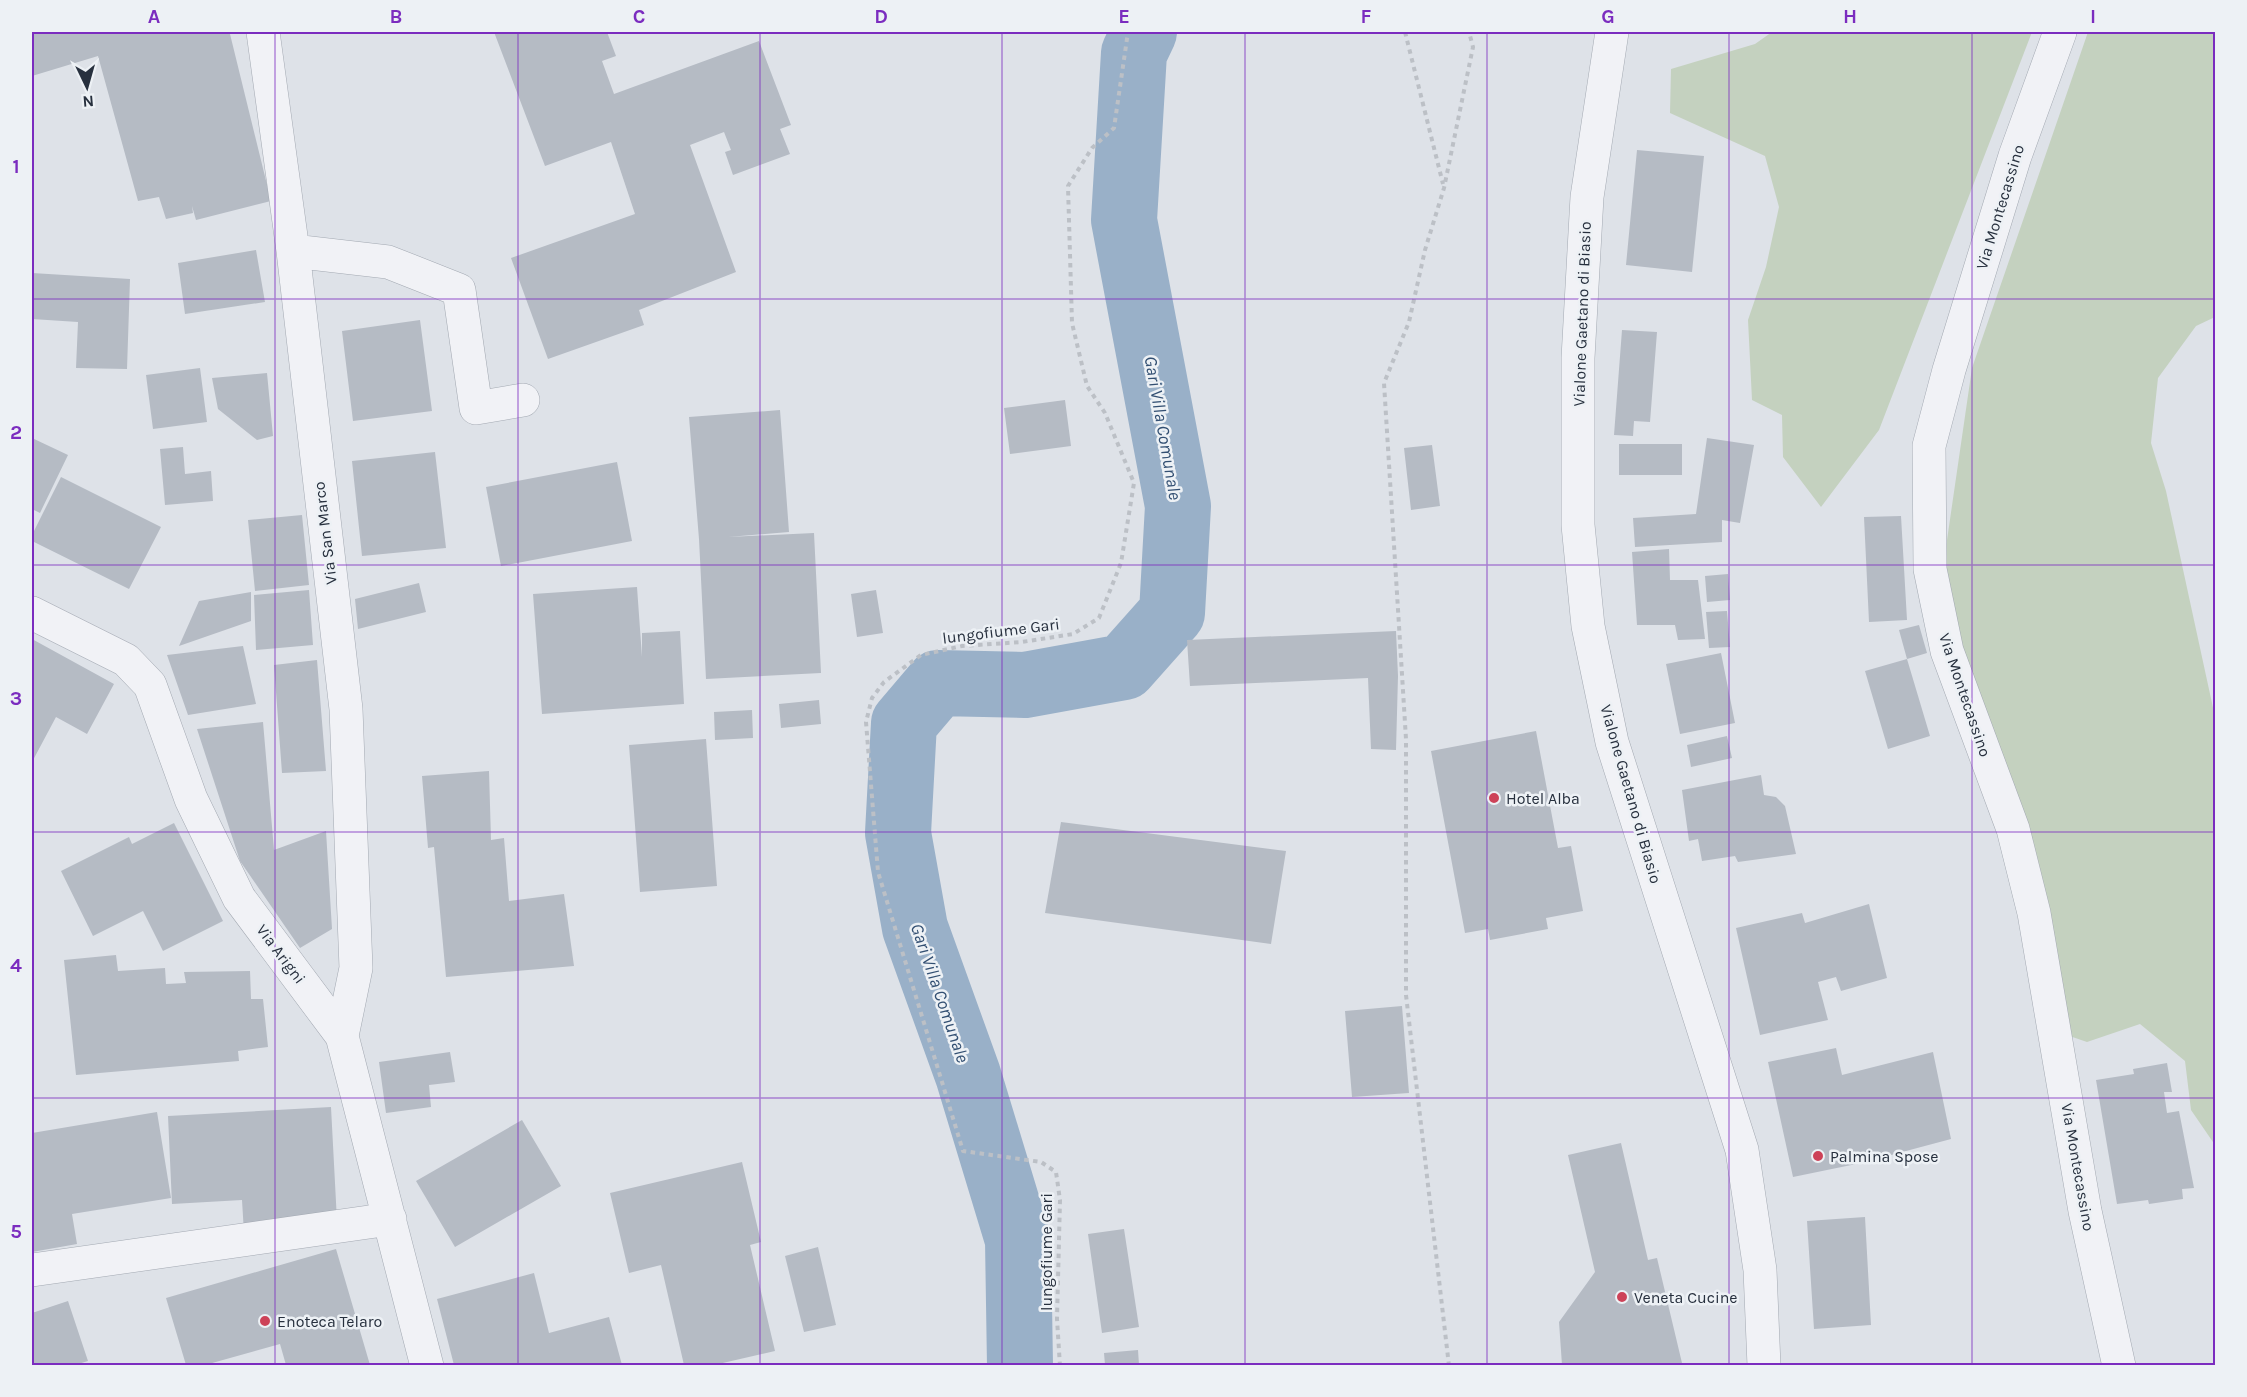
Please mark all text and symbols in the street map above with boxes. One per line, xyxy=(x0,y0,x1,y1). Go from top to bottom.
text: A xyxy=(148,5,161,28)
text: B xyxy=(390,5,402,28)
text: C xyxy=(633,5,645,28)
text: D xyxy=(874,5,888,28)
text: E xyxy=(1118,5,1130,28)
text: F xyxy=(1361,5,1372,28)
text: G xyxy=(1601,5,1615,28)
text: H xyxy=(1843,5,1857,28)
text: I xyxy=(2090,5,2096,28)
north arrow xyxy=(57,57,117,117)
text: N xyxy=(82,91,95,111)
street label: Via Montecassino xyxy=(1972,142,2028,272)
text: 1 xyxy=(12,155,20,178)
street label: Vialone Gaetano di Biasio xyxy=(1569,221,1595,407)
water label: Gari Villa Comunale xyxy=(1140,354,1186,502)
text: 2 xyxy=(10,421,22,444)
street label: Via San Marco xyxy=(309,480,341,586)
street label: lungofiume Gari xyxy=(941,614,1061,648)
street label: Via Montecassino xyxy=(1935,631,1995,759)
text: 3 xyxy=(10,687,22,710)
street label: Vialone Gaetano di Biasio xyxy=(1596,702,1666,886)
place label: Hotel Alba xyxy=(1506,789,1580,808)
marker: Hotel Alba xyxy=(1487,791,1501,805)
street label: Via Arigni xyxy=(252,920,310,988)
water label: Gari Villa Comunale xyxy=(906,920,974,1066)
text: 4 xyxy=(10,954,22,977)
street label: Via Montecassino xyxy=(2057,1102,2099,1232)
place label: Palmina Spose xyxy=(1830,1147,1939,1166)
marker: Palmina Spose xyxy=(1811,1149,1825,1163)
street label: lungofiume Gari xyxy=(1037,1193,1056,1311)
text: 5 xyxy=(10,1220,22,1243)
place label: Veneta Cucine xyxy=(1634,1288,1738,1307)
marker: Veneta Cucine xyxy=(1615,1290,1629,1304)
place label: Enoteca Telaro xyxy=(277,1312,382,1331)
marker: Enoteca Telaro xyxy=(258,1314,272,1328)

